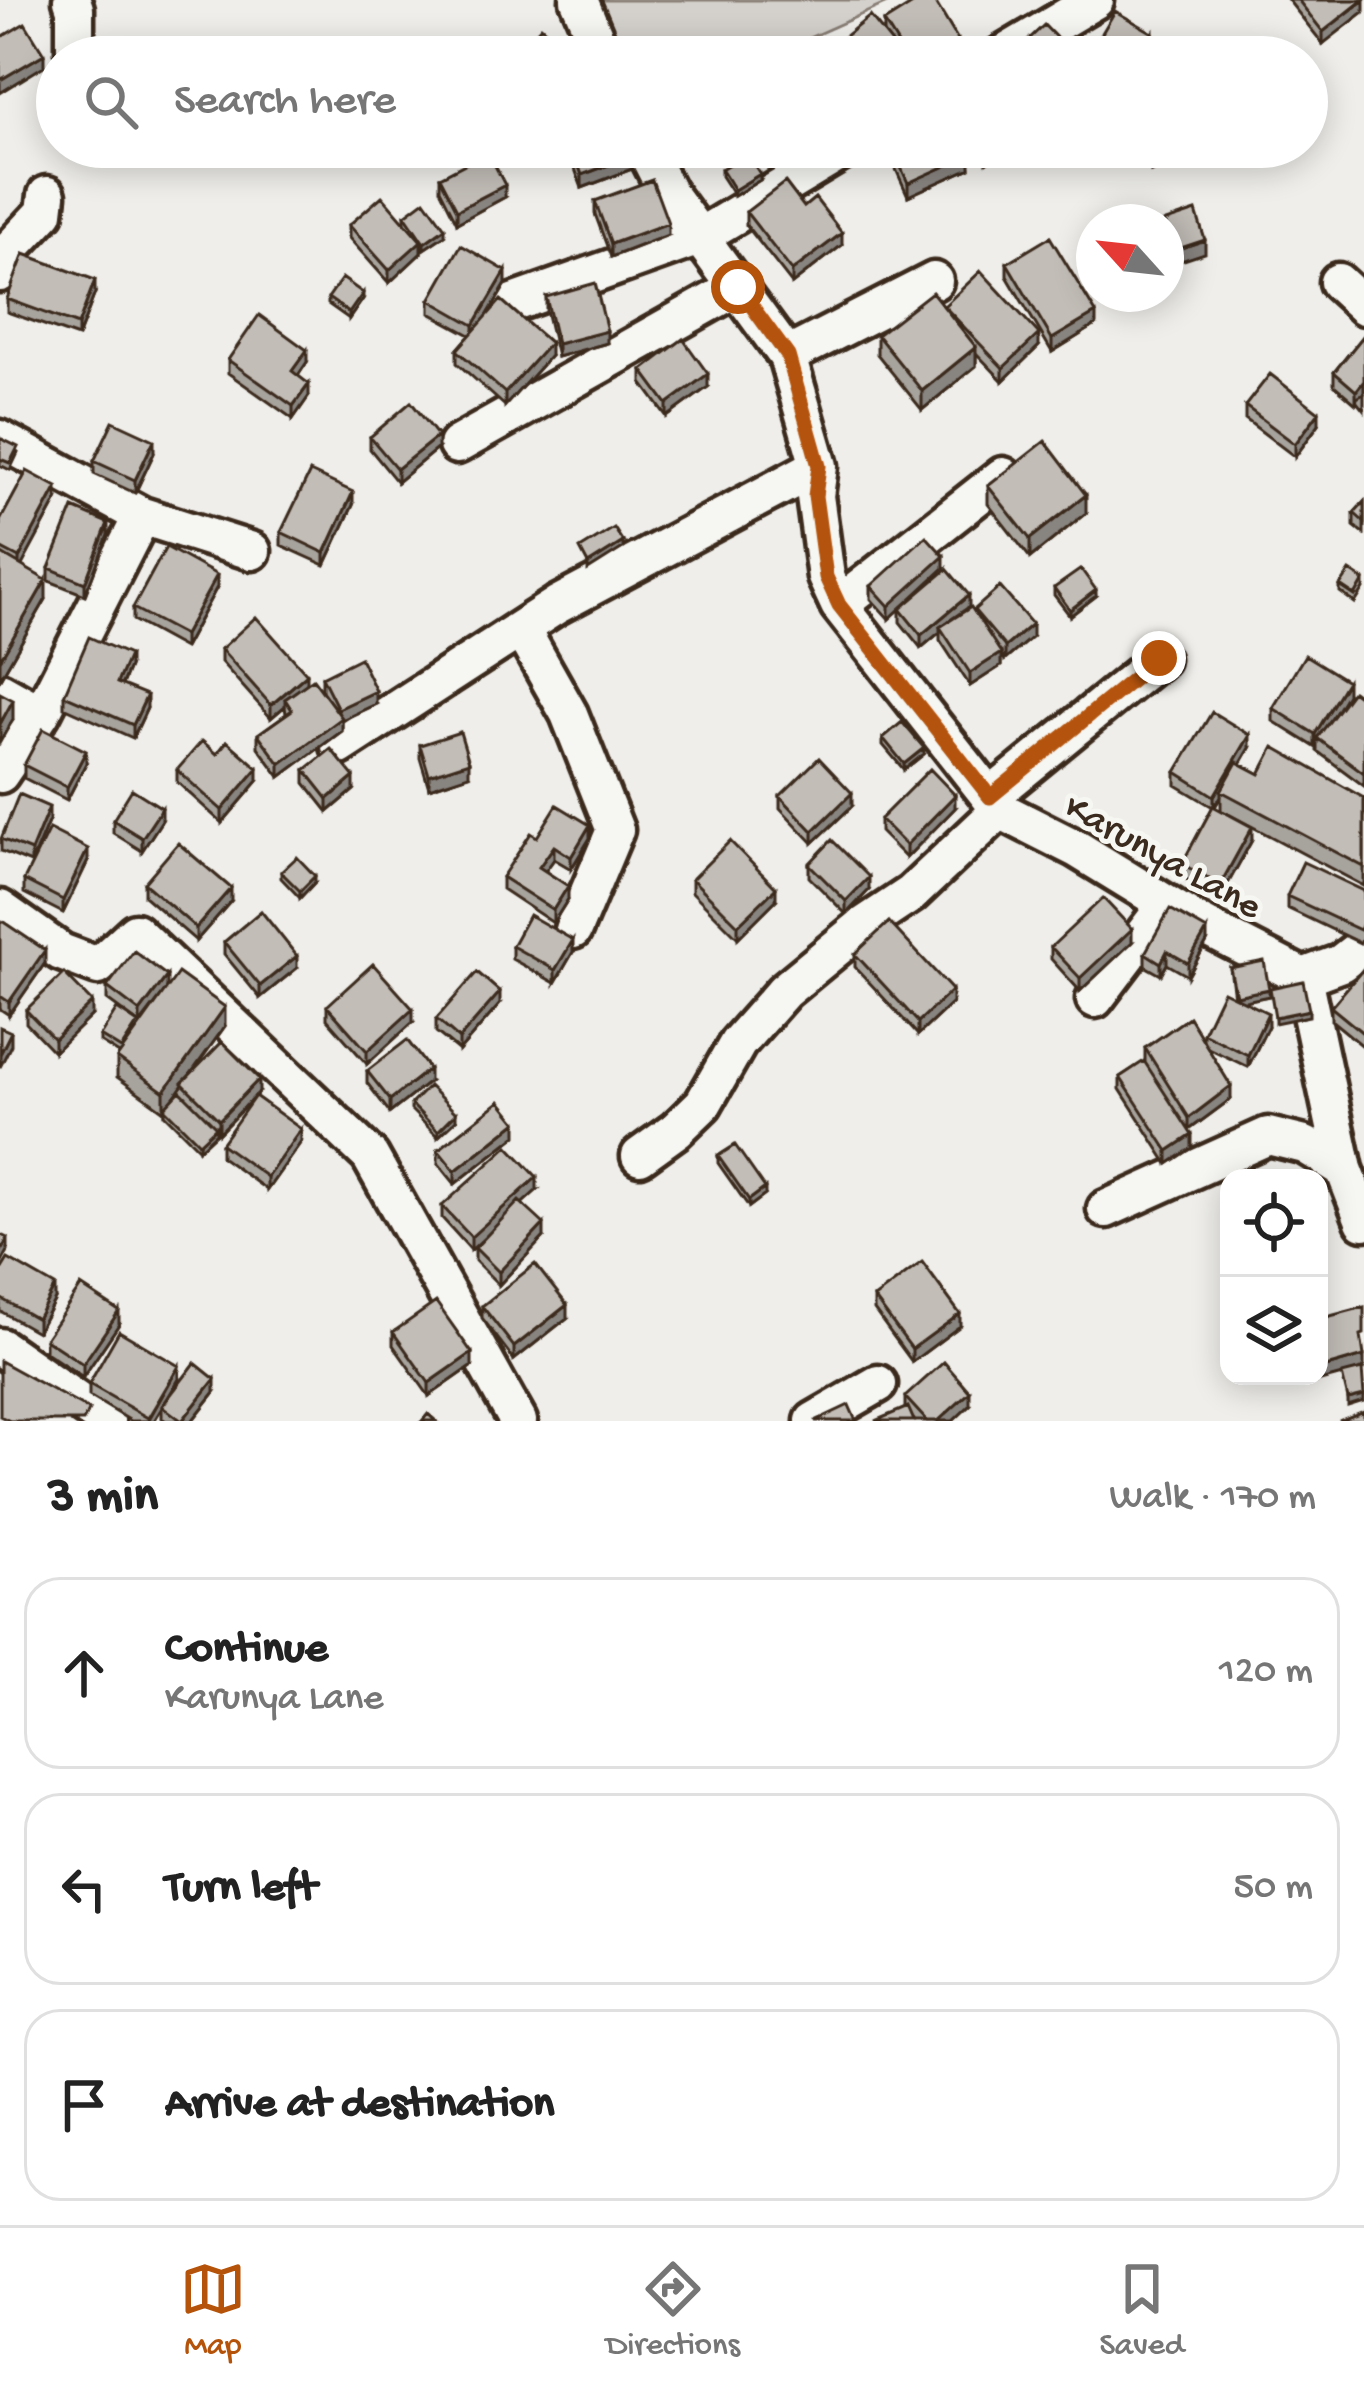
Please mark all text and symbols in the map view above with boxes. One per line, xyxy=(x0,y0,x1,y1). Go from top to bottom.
search box xyxy=(36,36,1328,168)
icon: search xyxy=(78,69,144,135)
text: Search here xyxy=(174,76,396,129)
north arrow xyxy=(1076,204,1184,312)
route start xyxy=(711,260,765,314)
route end xyxy=(1132,631,1186,685)
street label: Karunya Lane xyxy=(1055,786,1269,933)
map controls xyxy=(1220,1169,1328,1385)
button: locate xyxy=(1220,1169,1328,1277)
button: layers xyxy=(1220,1277,1328,1385)
text: 3 min xyxy=(48,1469,158,1529)
text: Walk · 170 m xyxy=(1109,1476,1316,1522)
text: Continue xyxy=(165,1624,328,1677)
icon: ahead xyxy=(51,1640,117,1706)
text: 120 m xyxy=(1219,1650,1313,1696)
text: Karunya Lane xyxy=(165,1677,383,1723)
icon: left xyxy=(51,1856,117,1922)
text: Turn left xyxy=(165,1863,317,1916)
text: 50 m xyxy=(1233,1866,1313,1912)
icon: arrive xyxy=(51,2072,117,2138)
text: Arrive at destination xyxy=(165,2079,554,2132)
tab: Map xyxy=(180,2256,246,2366)
tab: Directions xyxy=(606,2256,740,2366)
tab: Saved xyxy=(1100,2256,1184,2366)

